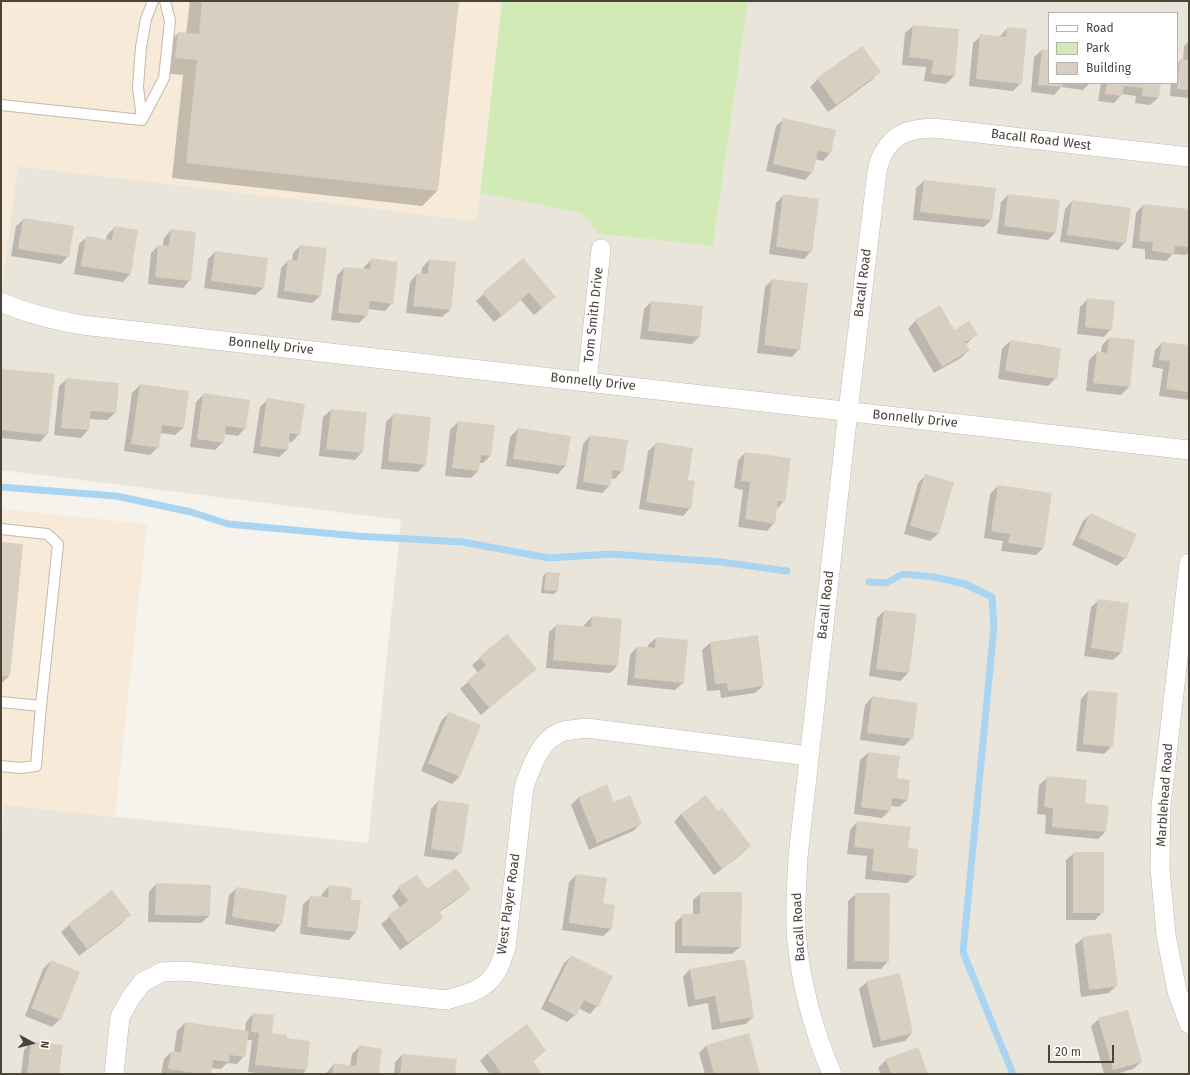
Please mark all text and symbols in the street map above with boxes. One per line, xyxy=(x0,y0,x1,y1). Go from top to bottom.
legend xyxy=(1048,12,1178,84)
text: Road xyxy=(1086,21,1114,35)
text: Park xyxy=(1086,41,1110,55)
text: Building xyxy=(1086,61,1131,75)
street label: Bacall Road West xyxy=(990,126,1092,154)
street label: Bacall Road xyxy=(851,248,875,318)
street label: Tom Smith Drive xyxy=(581,266,607,364)
street label: Bonnelly Drive xyxy=(228,334,314,358)
street label: Bonnelly Drive xyxy=(550,370,636,394)
street label: Bonnelly Drive xyxy=(872,407,958,431)
street label: Bacall Road xyxy=(815,570,837,640)
street label: Marblehead Road xyxy=(1154,743,1176,847)
street label: West Player Road xyxy=(494,853,524,955)
street label: Bacall Road xyxy=(789,892,809,962)
north arrow xyxy=(12,1023,52,1063)
scale bar xyxy=(1050,1037,1116,1063)
text: N xyxy=(38,1040,51,1049)
text: 20 m xyxy=(1055,1045,1081,1059)

